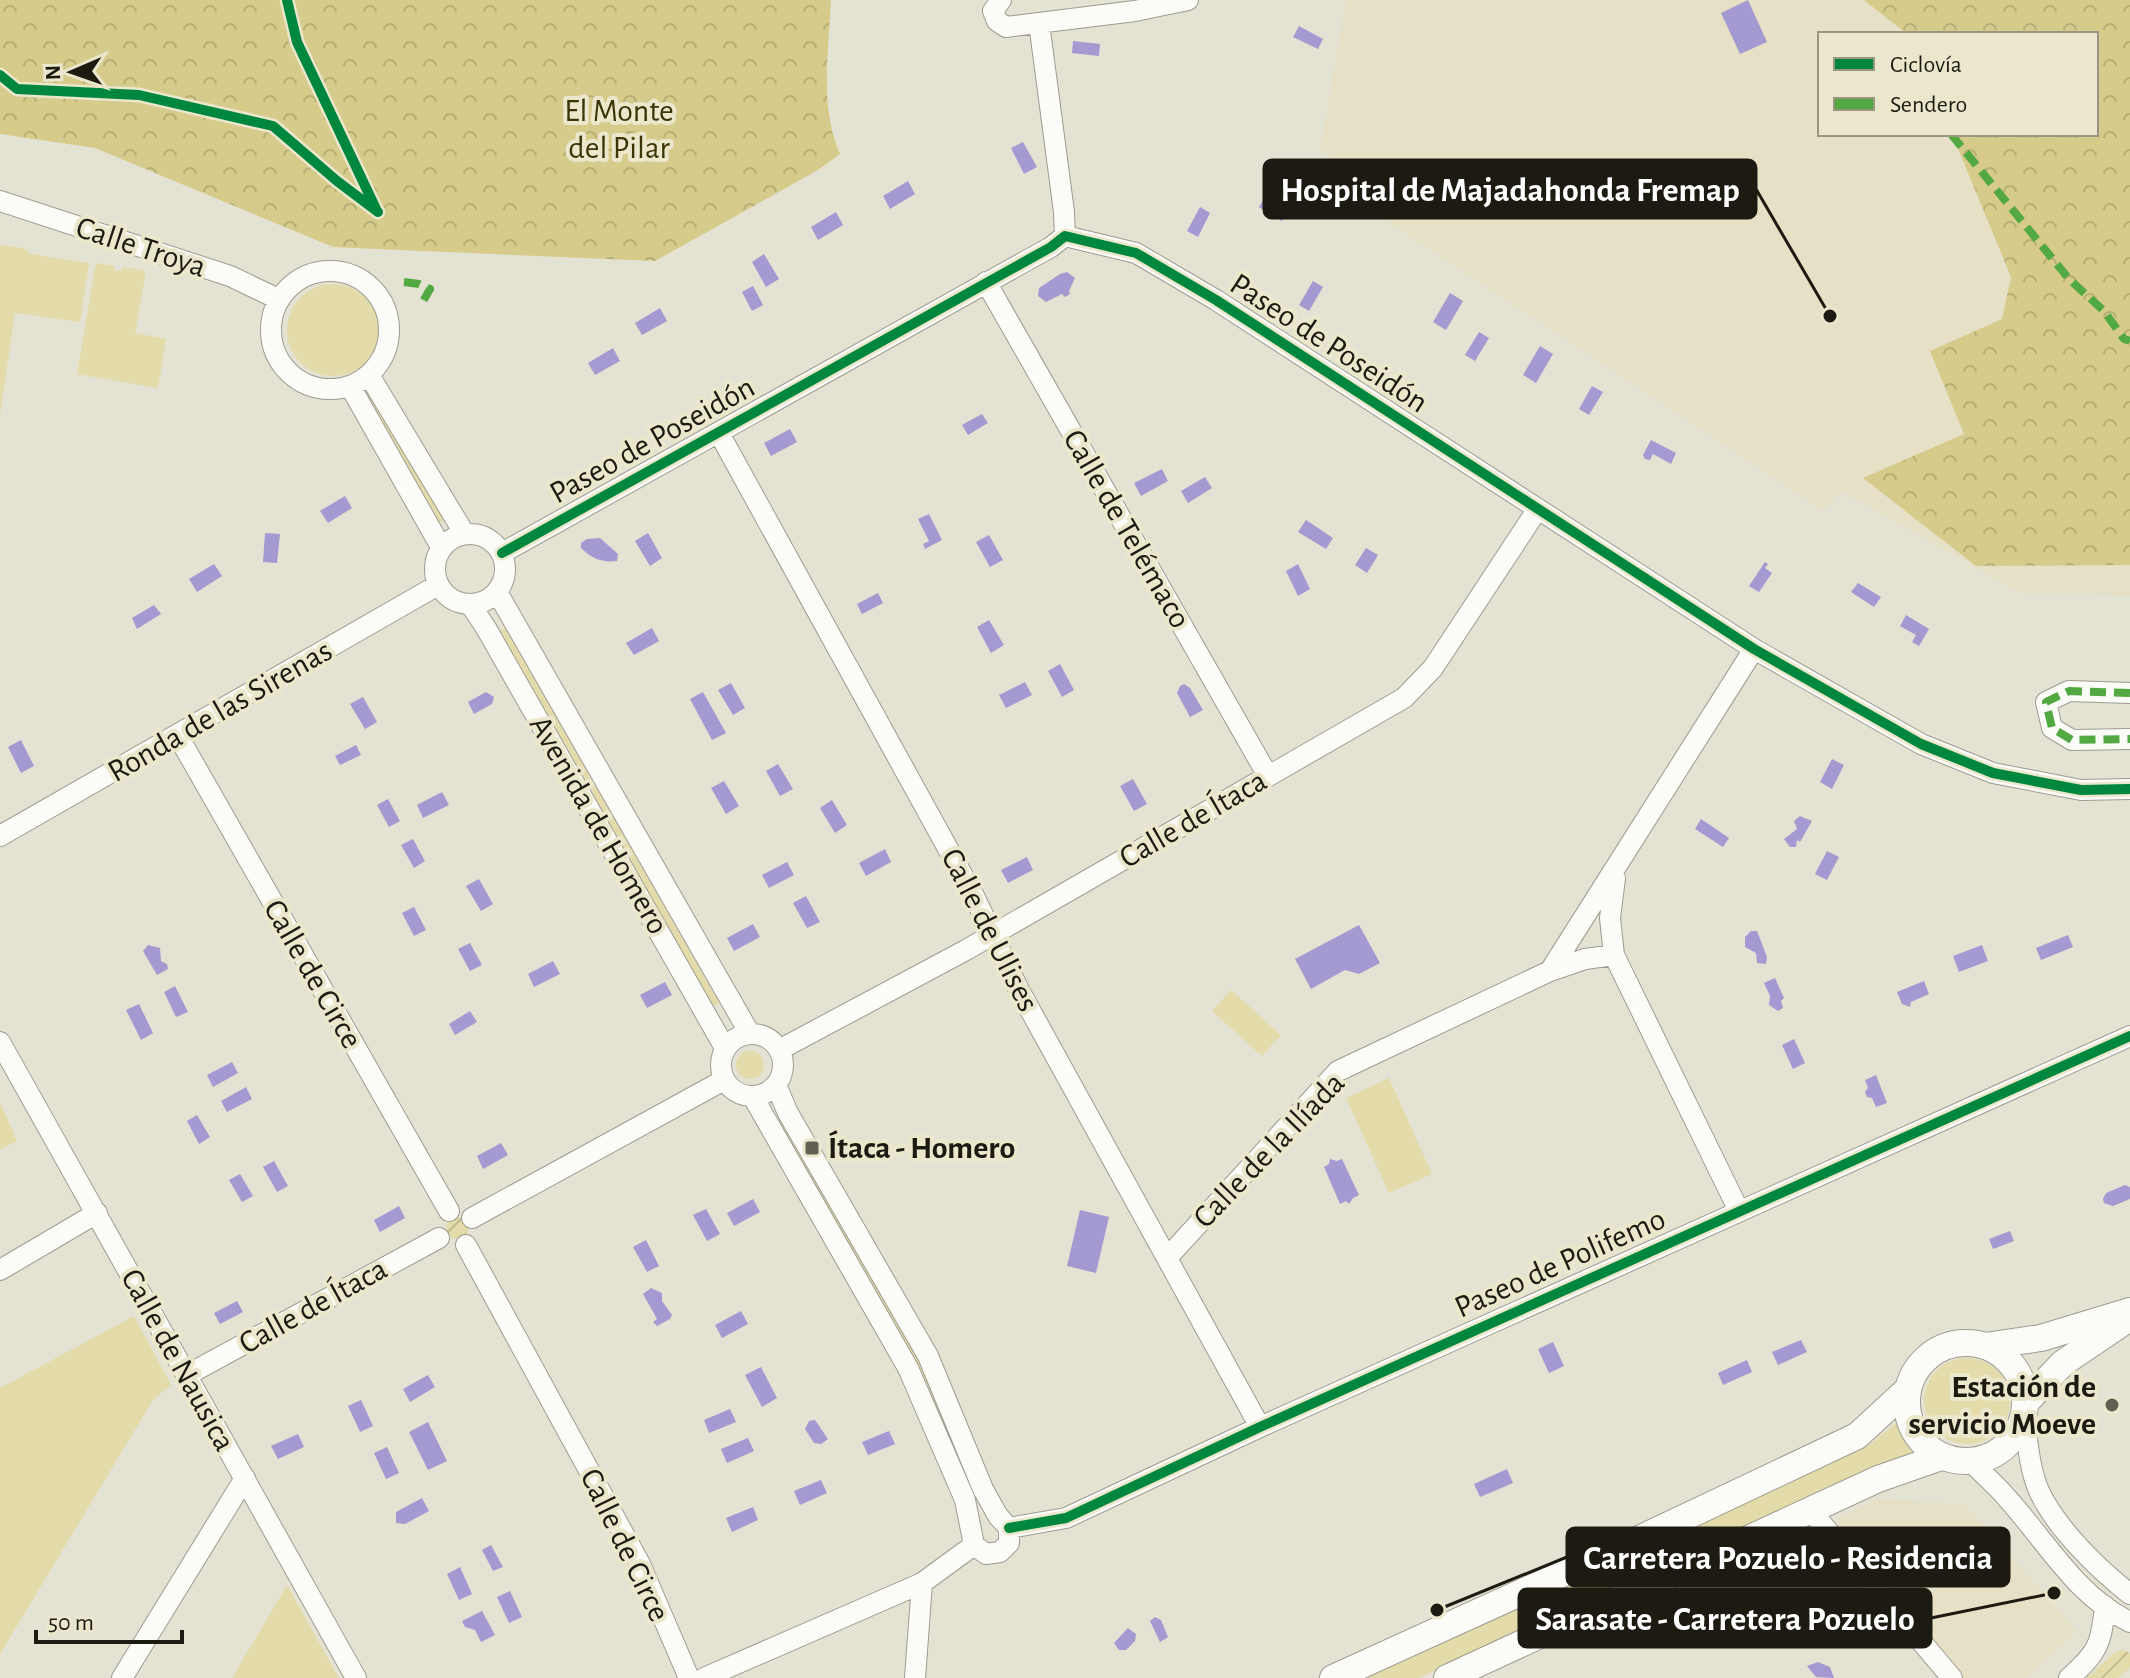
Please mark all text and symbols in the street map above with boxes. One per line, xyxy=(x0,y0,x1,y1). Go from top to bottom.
north arrow xyxy=(32,32,112,112)
legend xyxy=(1818,32,2098,136)
text: Ciclovía xyxy=(1890,53,1962,77)
text: N xyxy=(42,65,64,81)
text: Sendero xyxy=(1890,93,1967,117)
park label: El Monte del Pilar xyxy=(564,95,674,164)
callout: Hospital de Majadahonda Fremap xyxy=(1264,160,1756,218)
text: Hospital de Majadahonda Fremap xyxy=(1280,174,1740,208)
street label: Calle Troya xyxy=(72,211,210,283)
street label: Paseo de Poseidón xyxy=(1224,267,1434,419)
street label: Paseo de Poseidón xyxy=(544,371,760,509)
street label: Calle de Telémaco xyxy=(1057,424,1197,634)
street label: Ronda de las Sirenas xyxy=(103,634,337,788)
street label: Avenida de Homero xyxy=(524,710,674,940)
street label: Calle de Ítaca xyxy=(1113,762,1272,874)
street label: Calle de Ulises xyxy=(935,843,1045,1017)
street label: Calle de Circe xyxy=(258,894,368,1054)
street label: Calle de la Ilíada xyxy=(1187,1066,1351,1234)
place label: Ítaca - Homero xyxy=(828,1130,1015,1164)
marker: Ítaca - Homero xyxy=(803,1139,821,1157)
street label: Paseo de Polifemo xyxy=(1450,1202,1670,1324)
street label: Calle de Ítaca xyxy=(232,1250,392,1360)
street label: Calle de Nausica xyxy=(115,1264,241,1456)
place label: Estación de servicio Moeve xyxy=(1909,1371,2096,1440)
marker: Estación de servicio Moeve xyxy=(2103,1396,2121,1414)
street label: Calle de Circe xyxy=(574,1464,676,1626)
callout: Carretera Pozuelo - Residencia xyxy=(1567,1528,2009,1586)
text: Carretera Pozuelo - Residencia xyxy=(1583,1542,1993,1576)
callout: Sarasate - Carretera Pozuelo xyxy=(1519,1589,1931,1647)
scale bar xyxy=(36,1594,182,1644)
text: Sarasate - Carretera Pozuelo xyxy=(1535,1603,1915,1637)
text: 50 m xyxy=(48,1611,94,1635)

